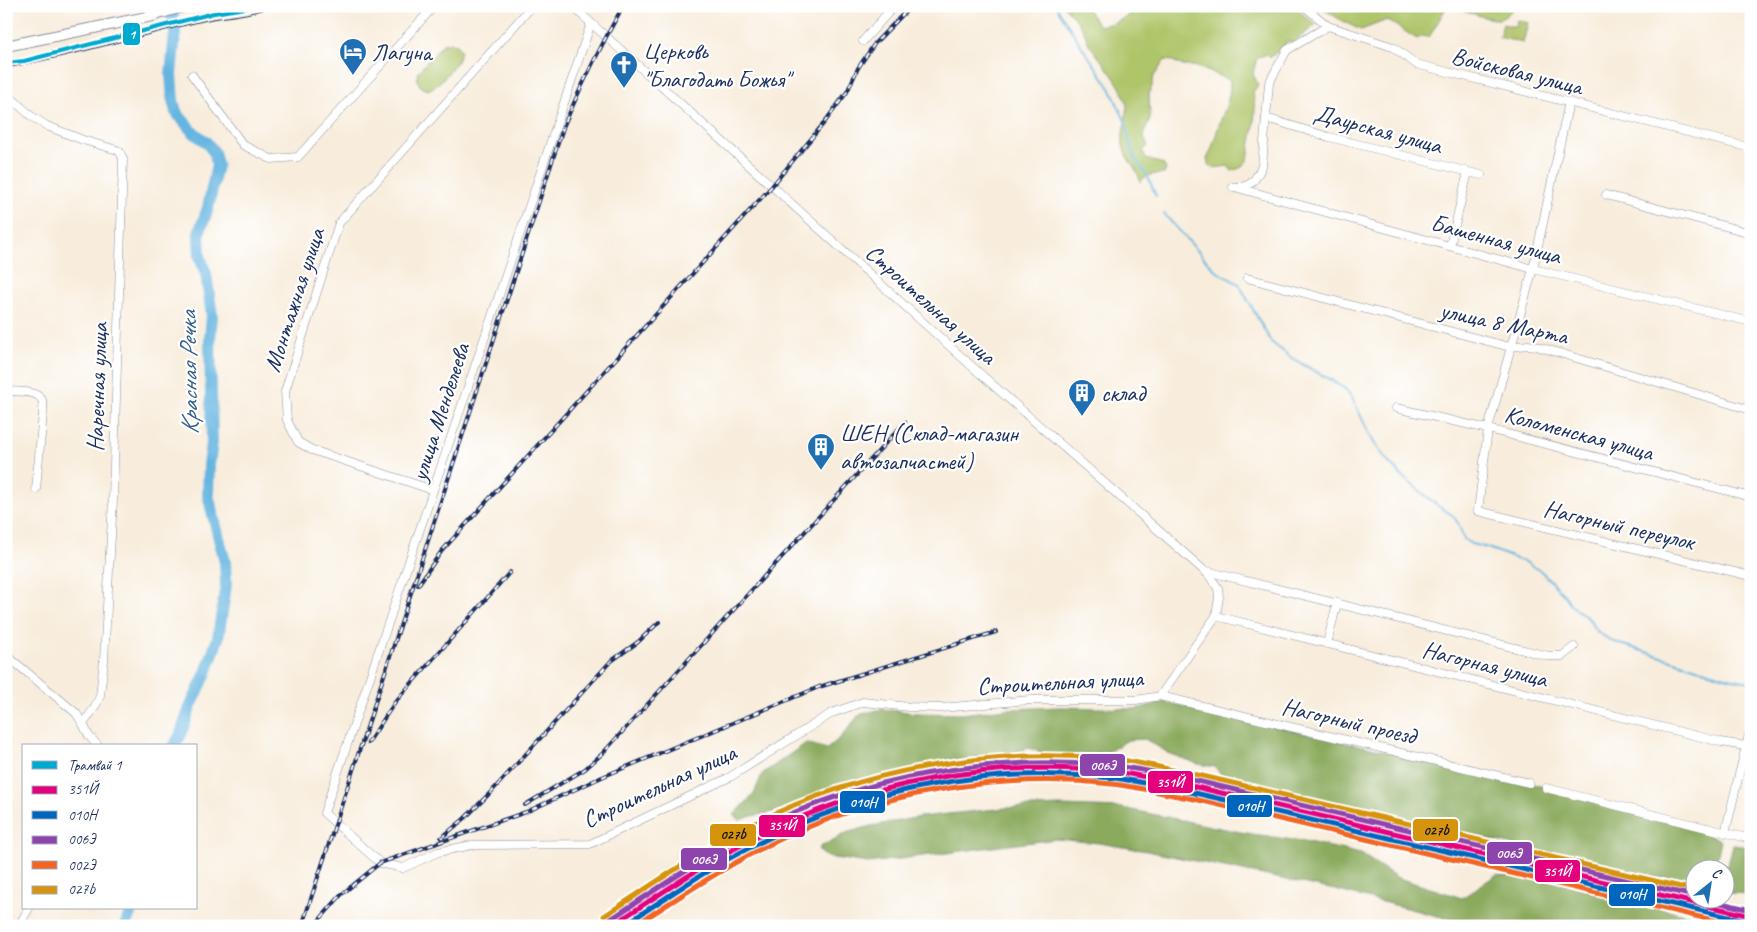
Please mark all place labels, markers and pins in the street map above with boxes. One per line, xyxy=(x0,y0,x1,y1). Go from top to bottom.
place label: Церковь "Благодать Божья" xyxy=(643,36,795,94)
hotel icon: Лагуна xyxy=(338,37,368,76)
place label: Лагуна xyxy=(372,37,434,67)
church icon: Церковь "Благодать Божья" xyxy=(609,50,639,89)
building icon: склад xyxy=(1067,378,1097,417)
place label: склад xyxy=(1101,378,1147,408)
place label: ШЕН (Склад-магазин автозапчастей) xyxy=(840,418,1020,476)
building icon: ШЕН (Склад-магазин автозапчастей) xyxy=(806,432,836,471)

